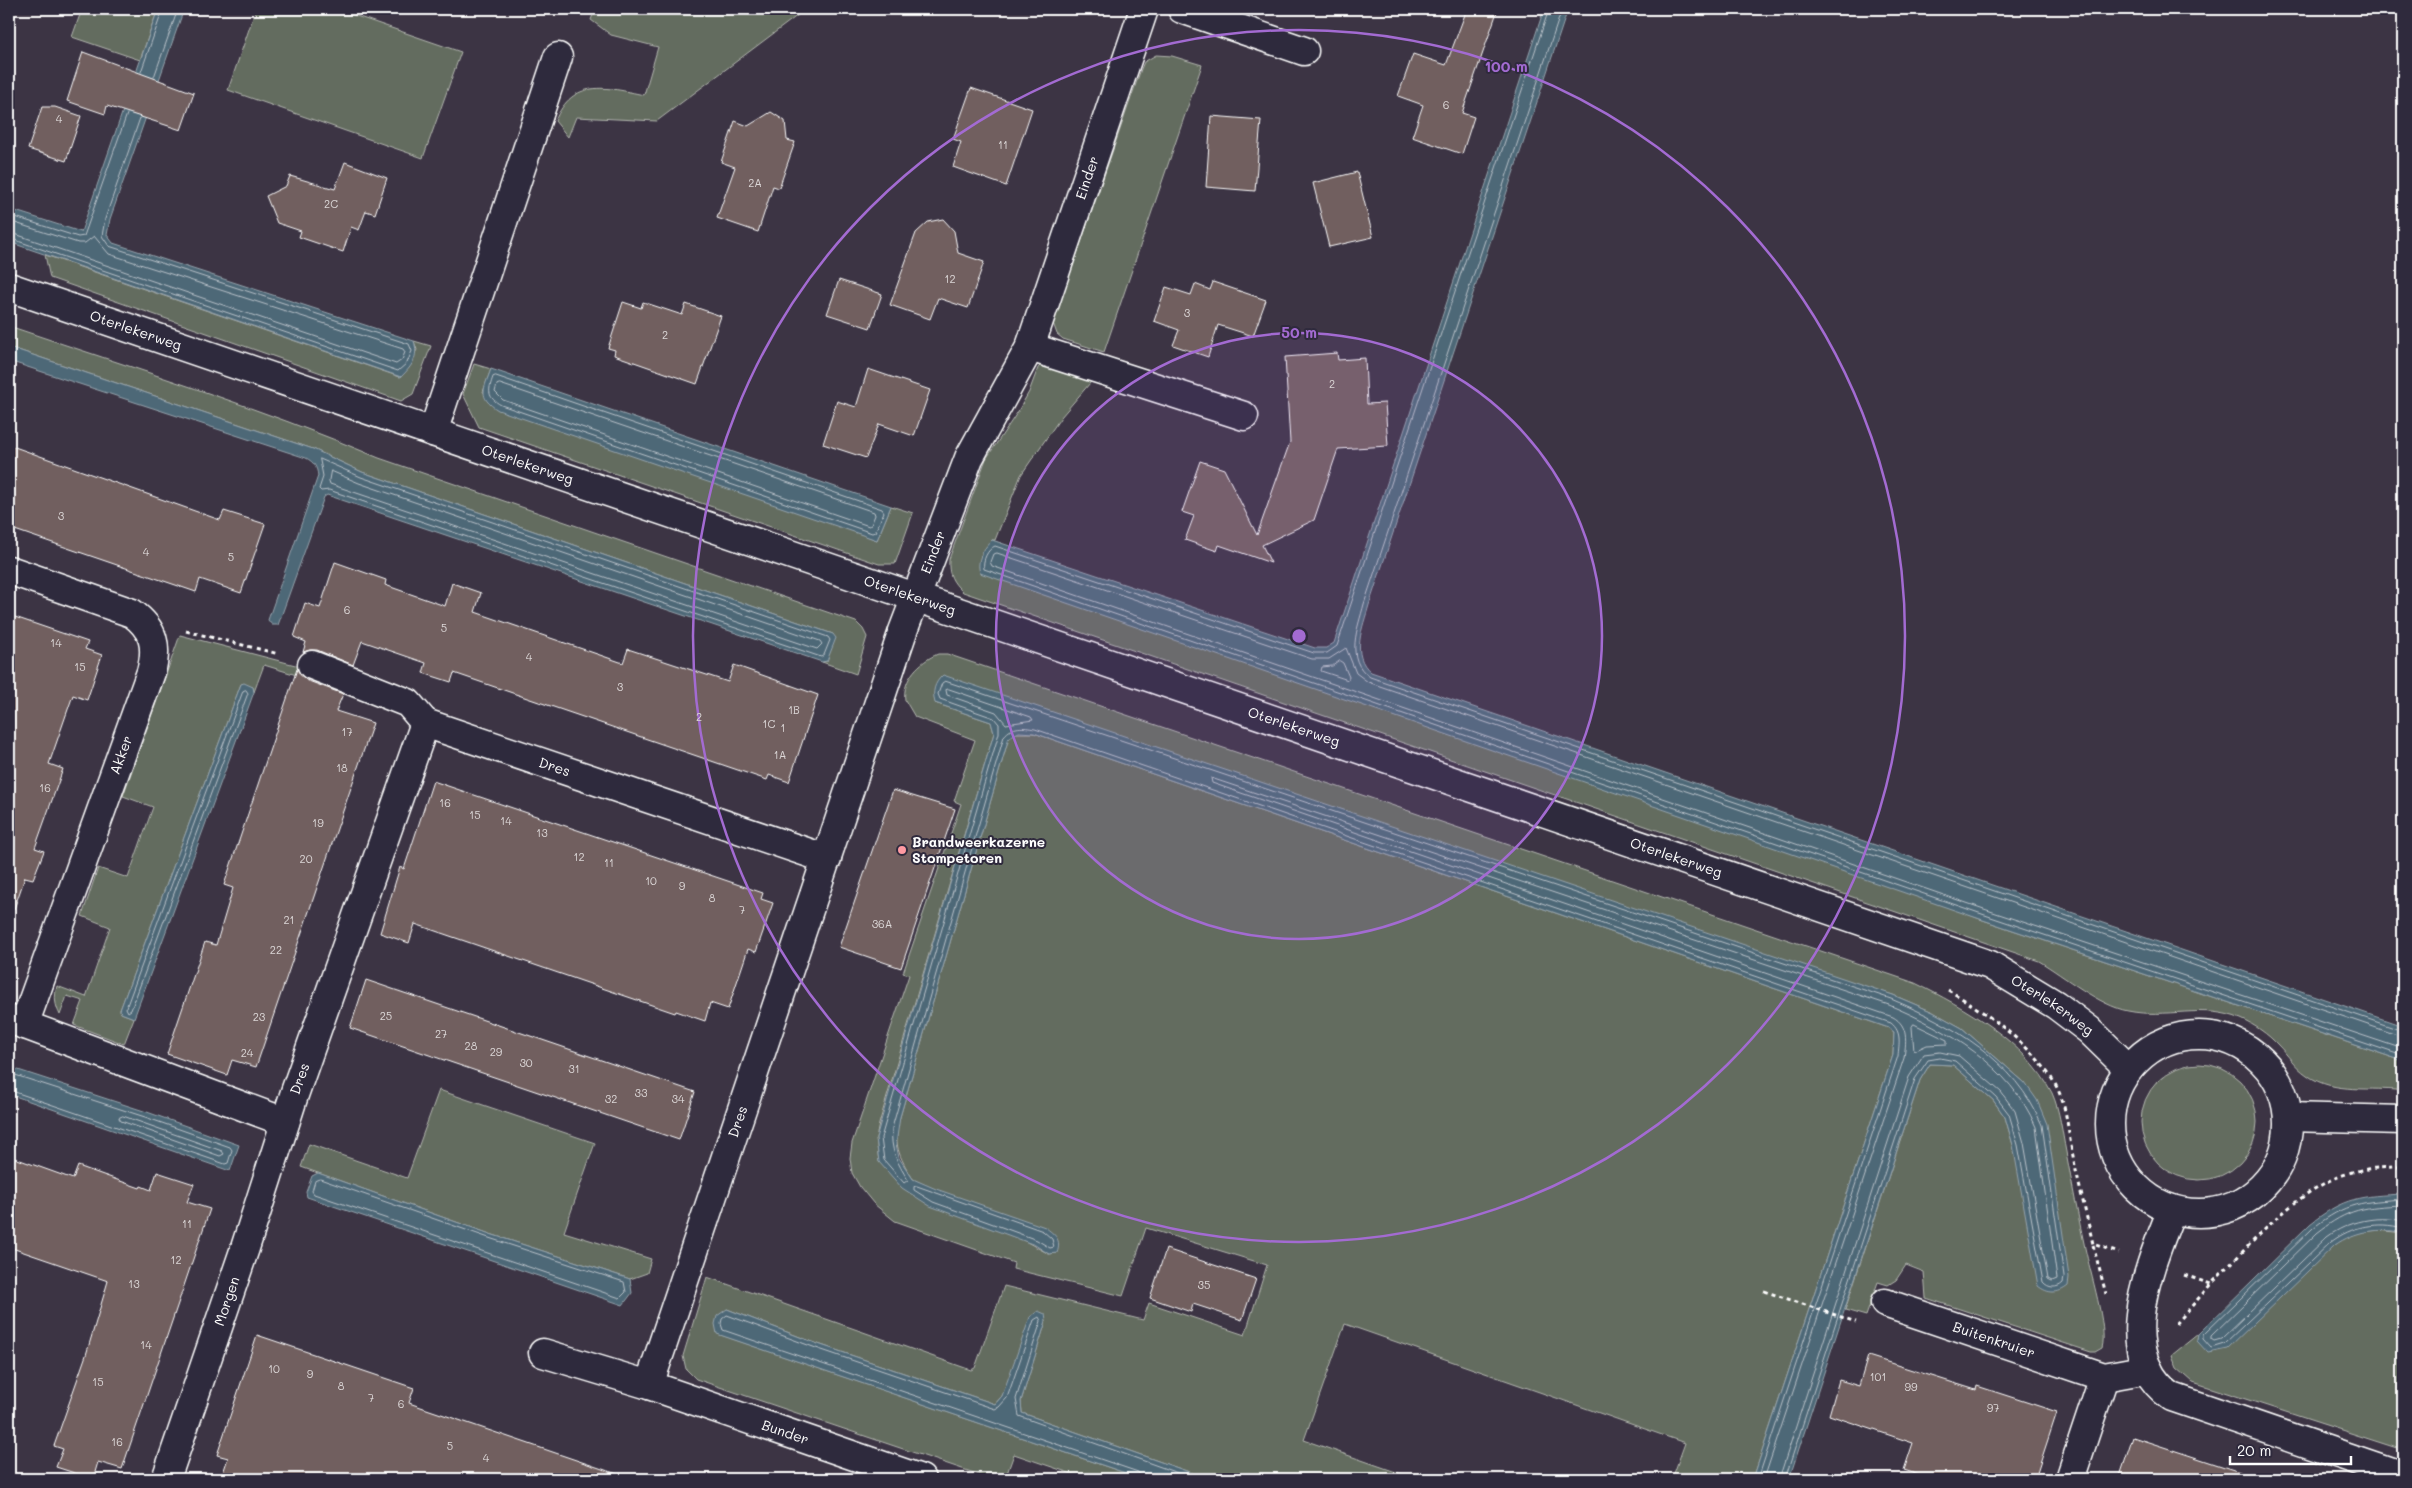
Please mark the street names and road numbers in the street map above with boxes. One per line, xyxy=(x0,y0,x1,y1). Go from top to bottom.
street label: Einder xyxy=(1070,153,1103,202)
street label: Oterlekerweg xyxy=(87,305,184,354)
street label: Oterlekerweg xyxy=(479,439,576,489)
street label: Einder xyxy=(916,528,949,576)
street label: Oterlekerweg xyxy=(861,570,958,619)
street label: Oterlekerweg xyxy=(1246,702,1342,751)
street label: Akker xyxy=(105,733,136,777)
street label: Dres xyxy=(536,752,573,781)
street label: Oterlekerweg xyxy=(1628,833,1725,882)
street label: Oterlekerweg xyxy=(2008,970,2098,1039)
street label: Dres xyxy=(285,1060,313,1097)
street label: Dres xyxy=(723,1103,751,1140)
street label: Morgen xyxy=(209,1274,244,1328)
street label: Buitenkruier xyxy=(1951,1317,2038,1362)
street label: Bunder xyxy=(759,1415,812,1449)

